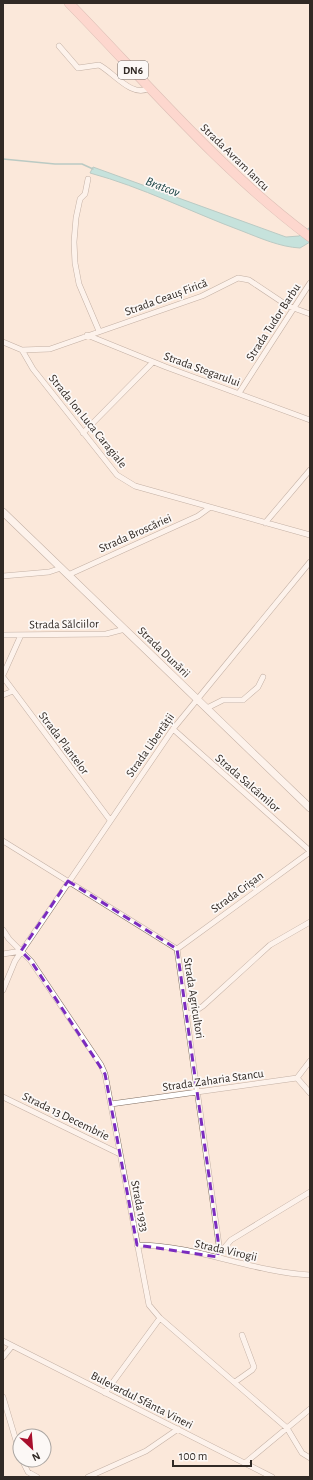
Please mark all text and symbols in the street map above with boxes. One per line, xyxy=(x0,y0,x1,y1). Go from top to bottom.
road number: DN6 xyxy=(118,61,148,79)
street label: Strada Avram Iancu xyxy=(198,121,272,193)
water label: Bratcov xyxy=(144,175,182,200)
street label: Strada Ceauș Firică xyxy=(123,276,210,319)
street label: Strada Tudor Barbu xyxy=(244,281,302,363)
street label: Strada Stegarului xyxy=(162,350,242,388)
street label: Strada Ion Luca Caragiale xyxy=(47,372,129,470)
street label: Strada Broscăriei xyxy=(97,512,173,554)
street label: Strada Sălciilor xyxy=(29,617,99,631)
street label: Strada Dunării xyxy=(136,624,192,680)
street label: Strada Plantelor xyxy=(37,709,91,777)
street label: Strada Libertății xyxy=(124,711,178,780)
street label: Strada Salcâmilor xyxy=(213,752,283,814)
street label: Strada Crișan xyxy=(209,869,267,917)
street label: Strada Agricultori xyxy=(182,957,206,1039)
street label: Strada Zaharia Stancu xyxy=(162,1067,264,1093)
street label: Strada 13 Decembrie xyxy=(21,1090,111,1142)
street label: Strada 1933 xyxy=(129,1179,151,1233)
street label: Strada Virogii xyxy=(194,1237,258,1263)
street label: Bulevardul Sfânta Vineri xyxy=(89,1369,195,1431)
north arrow xyxy=(12,1428,52,1468)
scale bar xyxy=(173,1442,251,1468)
text: N xyxy=(30,1450,42,1463)
text: 100 m xyxy=(179,1450,207,1462)

